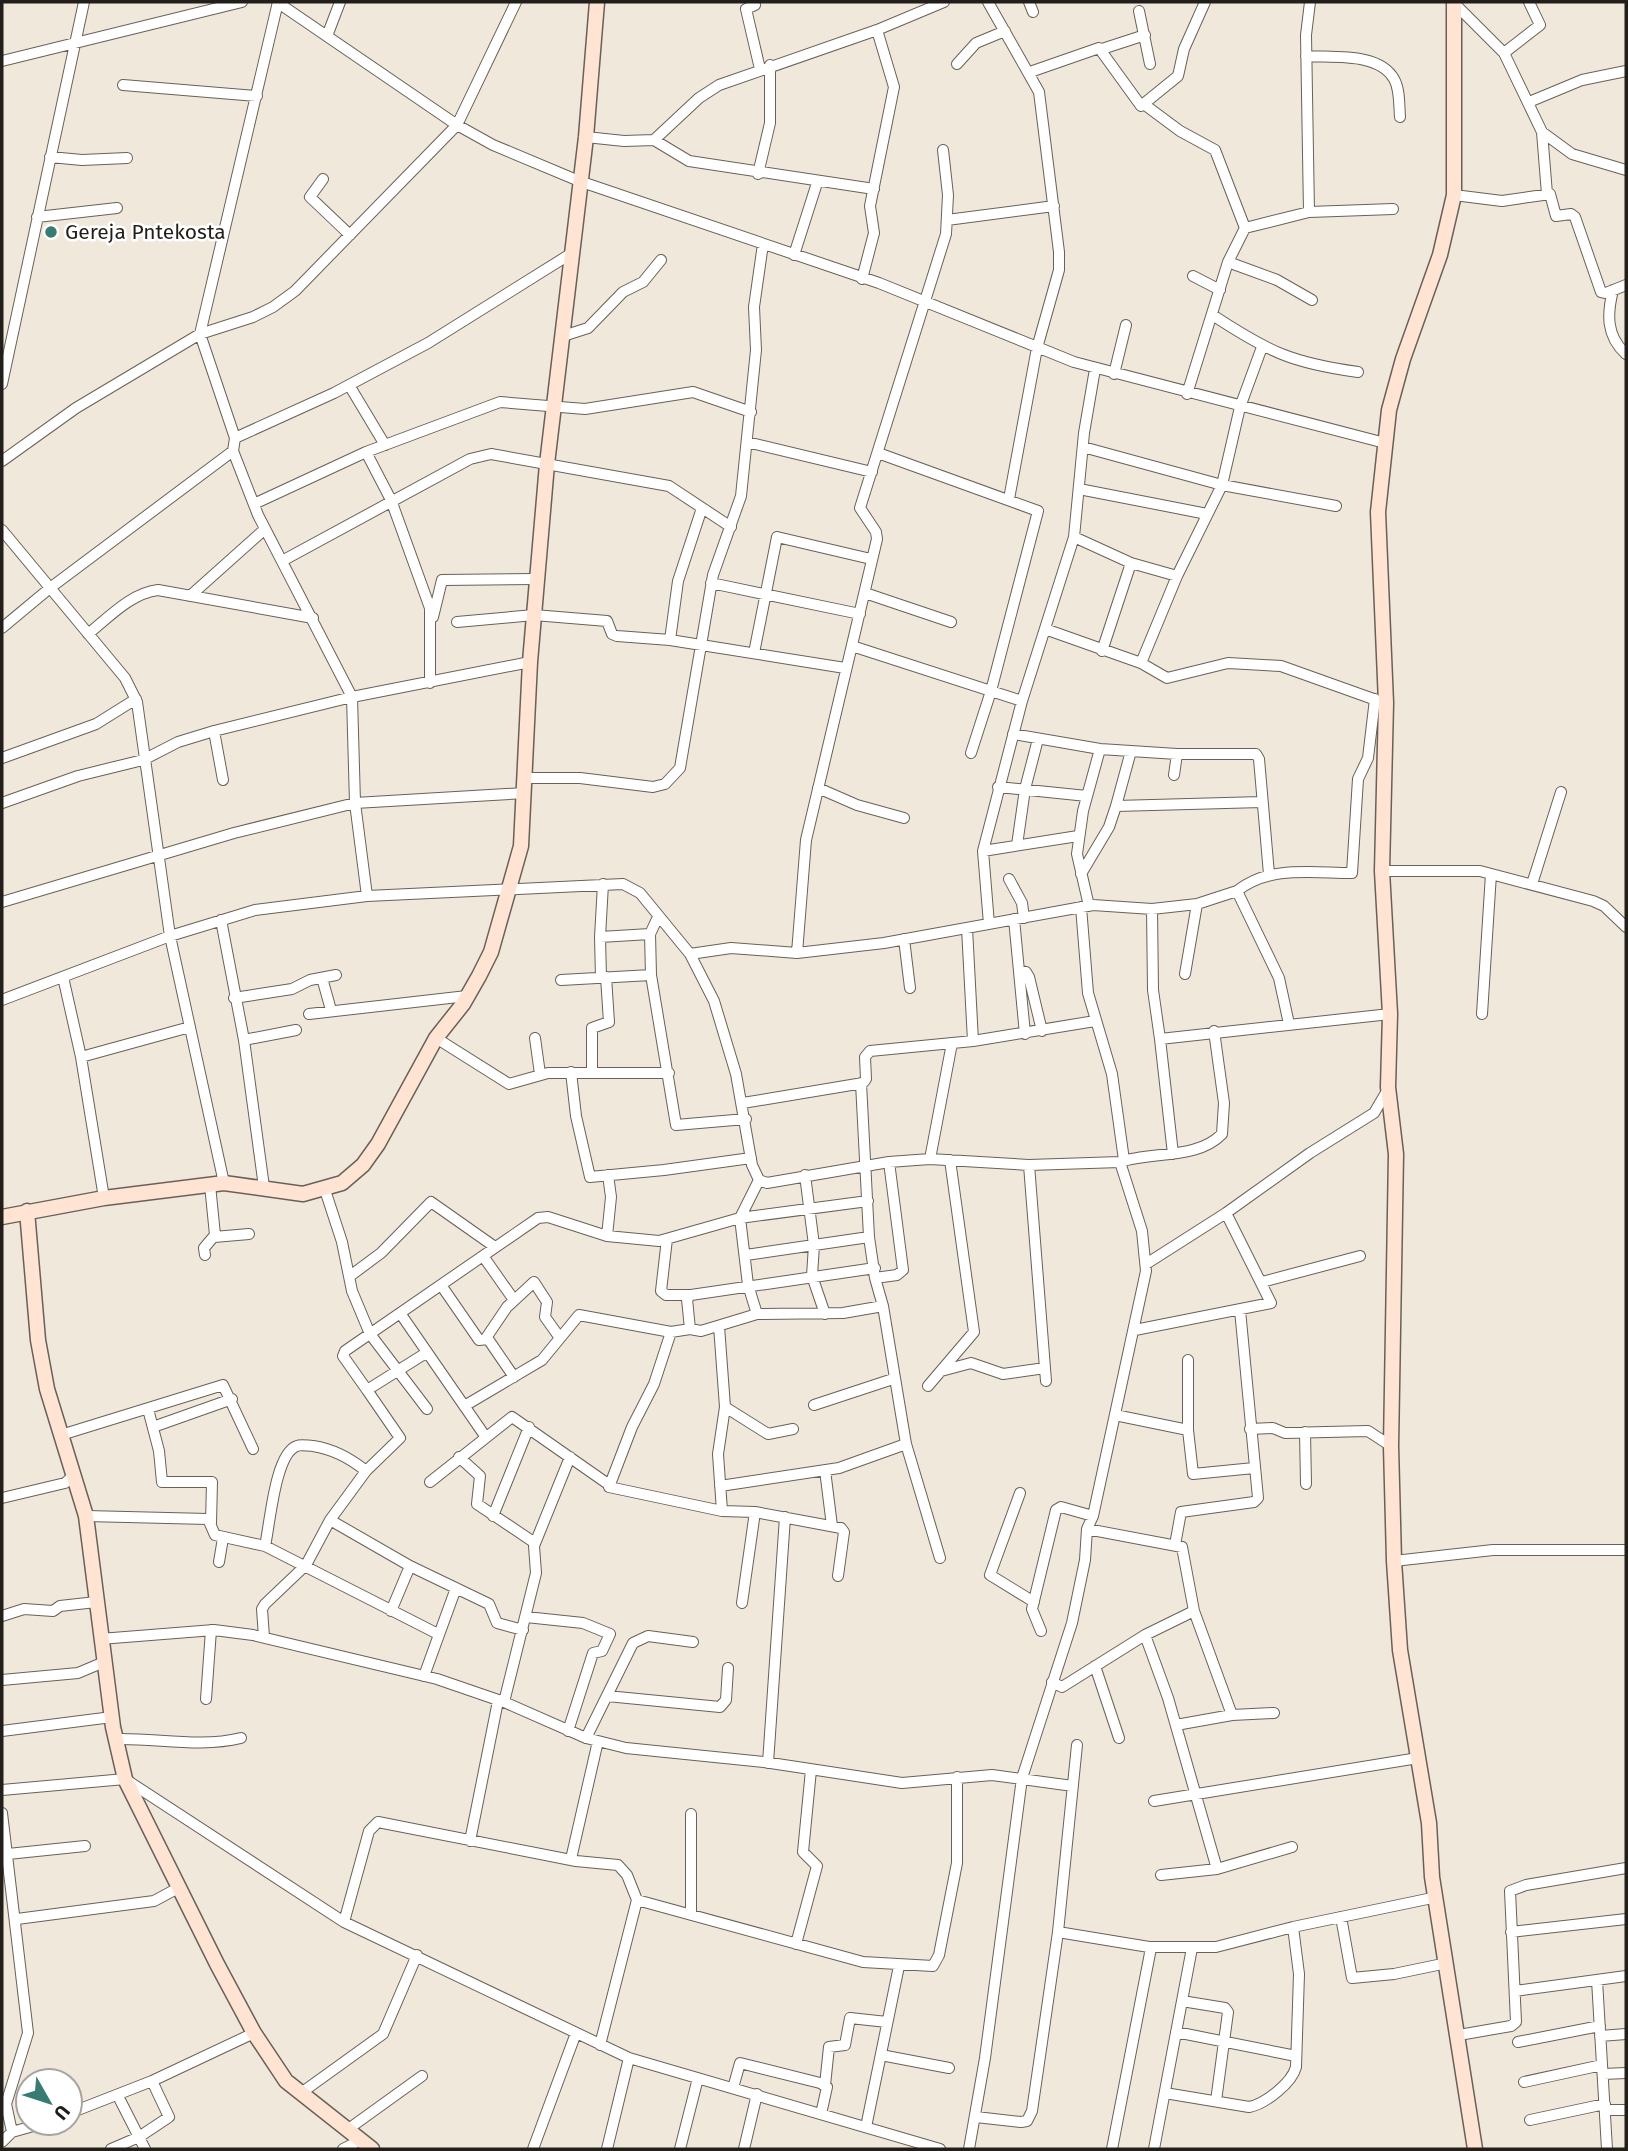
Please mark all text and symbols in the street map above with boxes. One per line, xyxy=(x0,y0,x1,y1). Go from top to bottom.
place label: Gereja Pntekosta xyxy=(65,219,226,245)
marker: Gereja Pntekosta xyxy=(43,224,59,240)
north arrow xyxy=(14,2067,84,2137)
text: U xyxy=(49,2100,75,2124)

